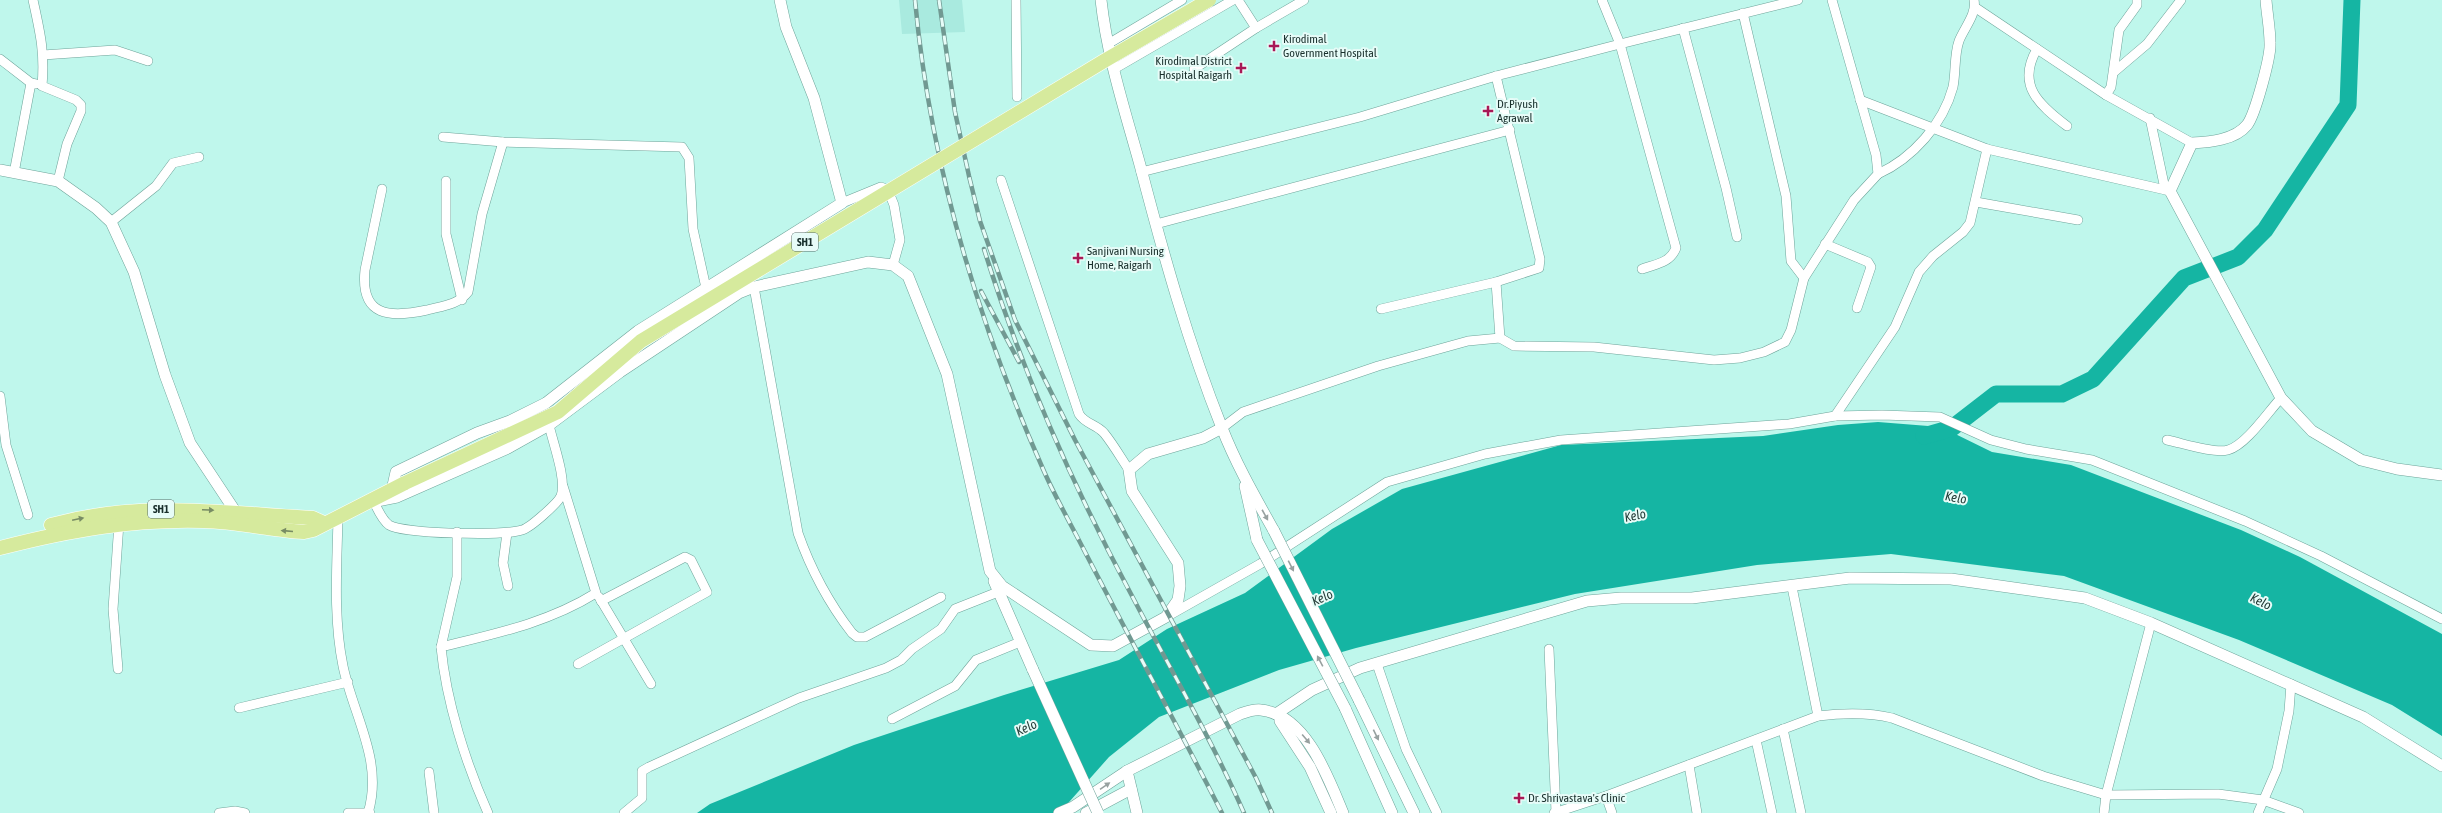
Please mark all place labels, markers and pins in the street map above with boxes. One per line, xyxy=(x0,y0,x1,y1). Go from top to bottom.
place label: Kirodimal Government Hospital xyxy=(1283,32,1378,60)
marker: Kirodimal Government Hospital xyxy=(1268,40,1280,52)
place label: Kirodimal District Hospital Raigarh xyxy=(1155,54,1233,82)
marker: Kirodimal District Hospital Raigarh xyxy=(1235,62,1247,74)
place label: Dr.Piyush Agrawal xyxy=(1497,97,1538,125)
marker: Dr.Piyush Agrawal xyxy=(1482,105,1494,117)
place label: Sanjivani Nursing Home, Raigarh xyxy=(1087,244,1165,272)
marker: Sanjivani Nursing Home, Raigarh xyxy=(1072,252,1084,264)
place label: Dr. Shrivastava's Clinic xyxy=(1528,791,1626,805)
marker: Dr. Shrivastava's Clinic xyxy=(1513,792,1525,804)

